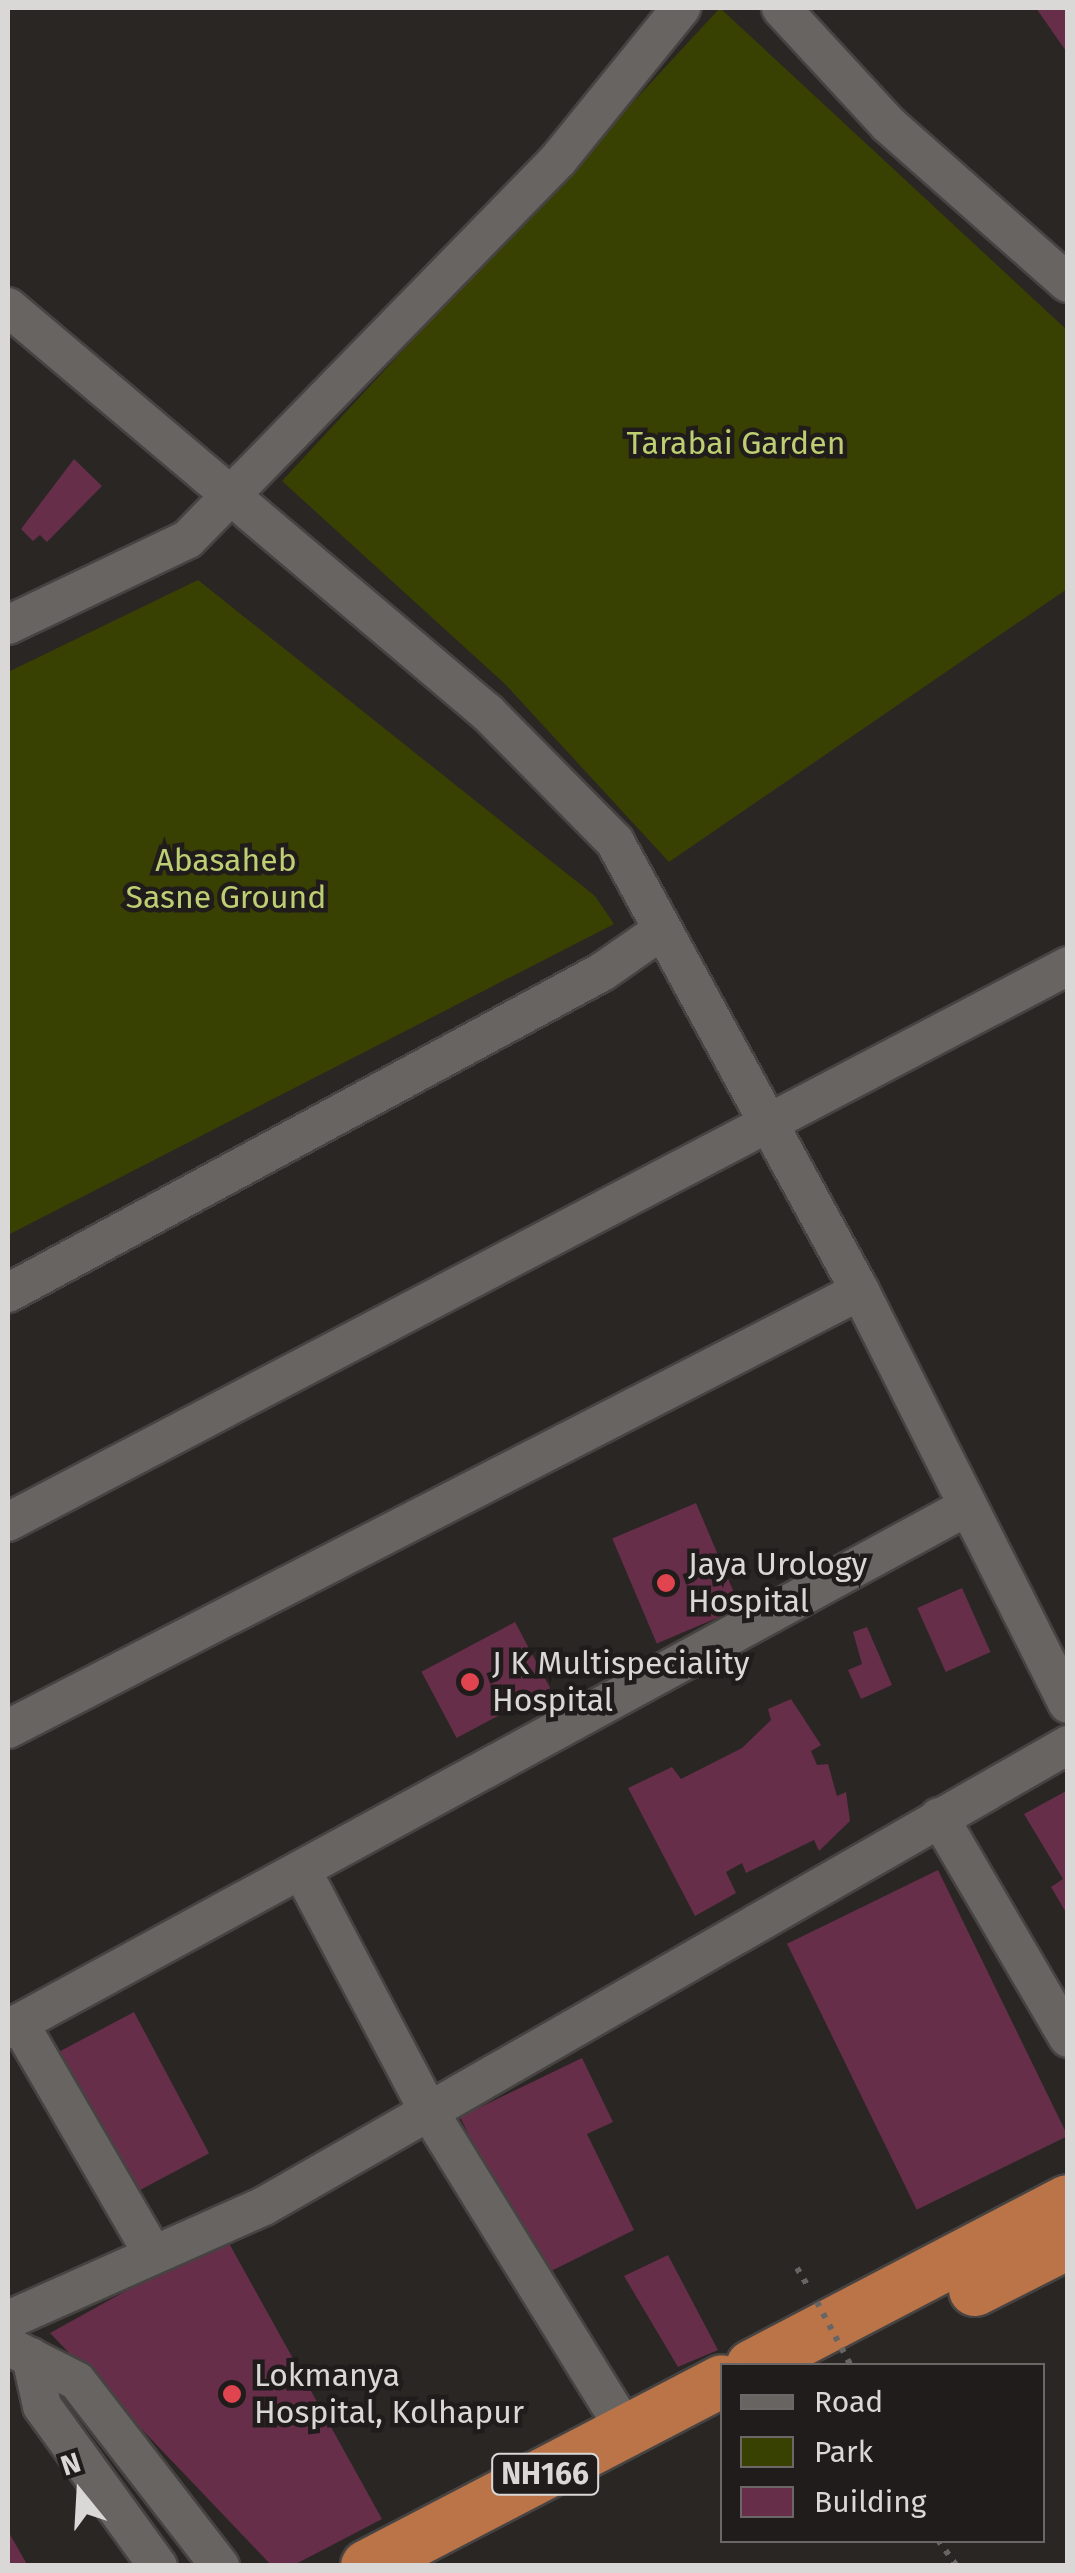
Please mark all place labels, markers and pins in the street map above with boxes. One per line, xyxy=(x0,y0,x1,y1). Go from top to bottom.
place label: Jaya Urology Hospital xyxy=(688,1546,867,1621)
marker: Jaya Urology Hospital xyxy=(653,1570,679,1596)
place label: J K Multispeciality Hospital xyxy=(492,1645,749,1720)
marker: J K Multispeciality Hospital xyxy=(457,1669,483,1695)
place label: Lokmanya Hospital, Kolhapur xyxy=(254,2357,524,2432)
marker: Lokmanya Hospital, Kolhapur xyxy=(219,2381,245,2407)

